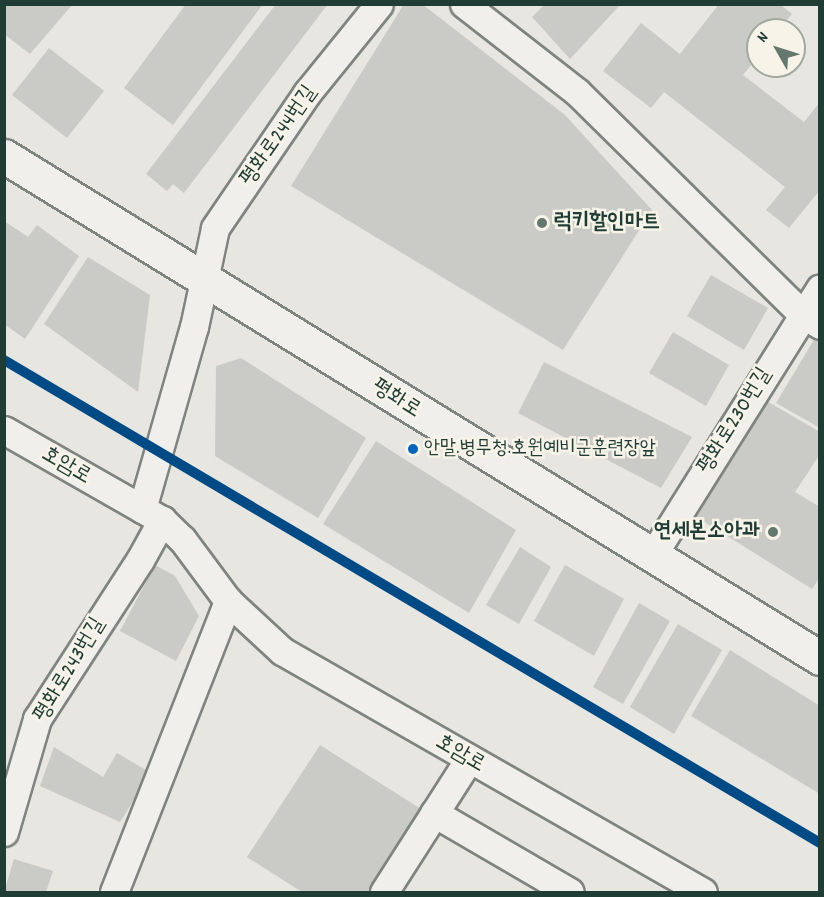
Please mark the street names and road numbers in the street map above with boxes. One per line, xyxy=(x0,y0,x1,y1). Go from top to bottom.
street label: 평화로244번길 xyxy=(235,81,323,191)
street label: 평화로230번길 xyxy=(692,363,778,479)
street label: 평화로 xyxy=(366,374,426,424)
street label: 호암로 xyxy=(36,441,96,491)
street label: 평화로243번길 xyxy=(29,613,111,727)
street label: 호암로 xyxy=(430,729,490,779)

